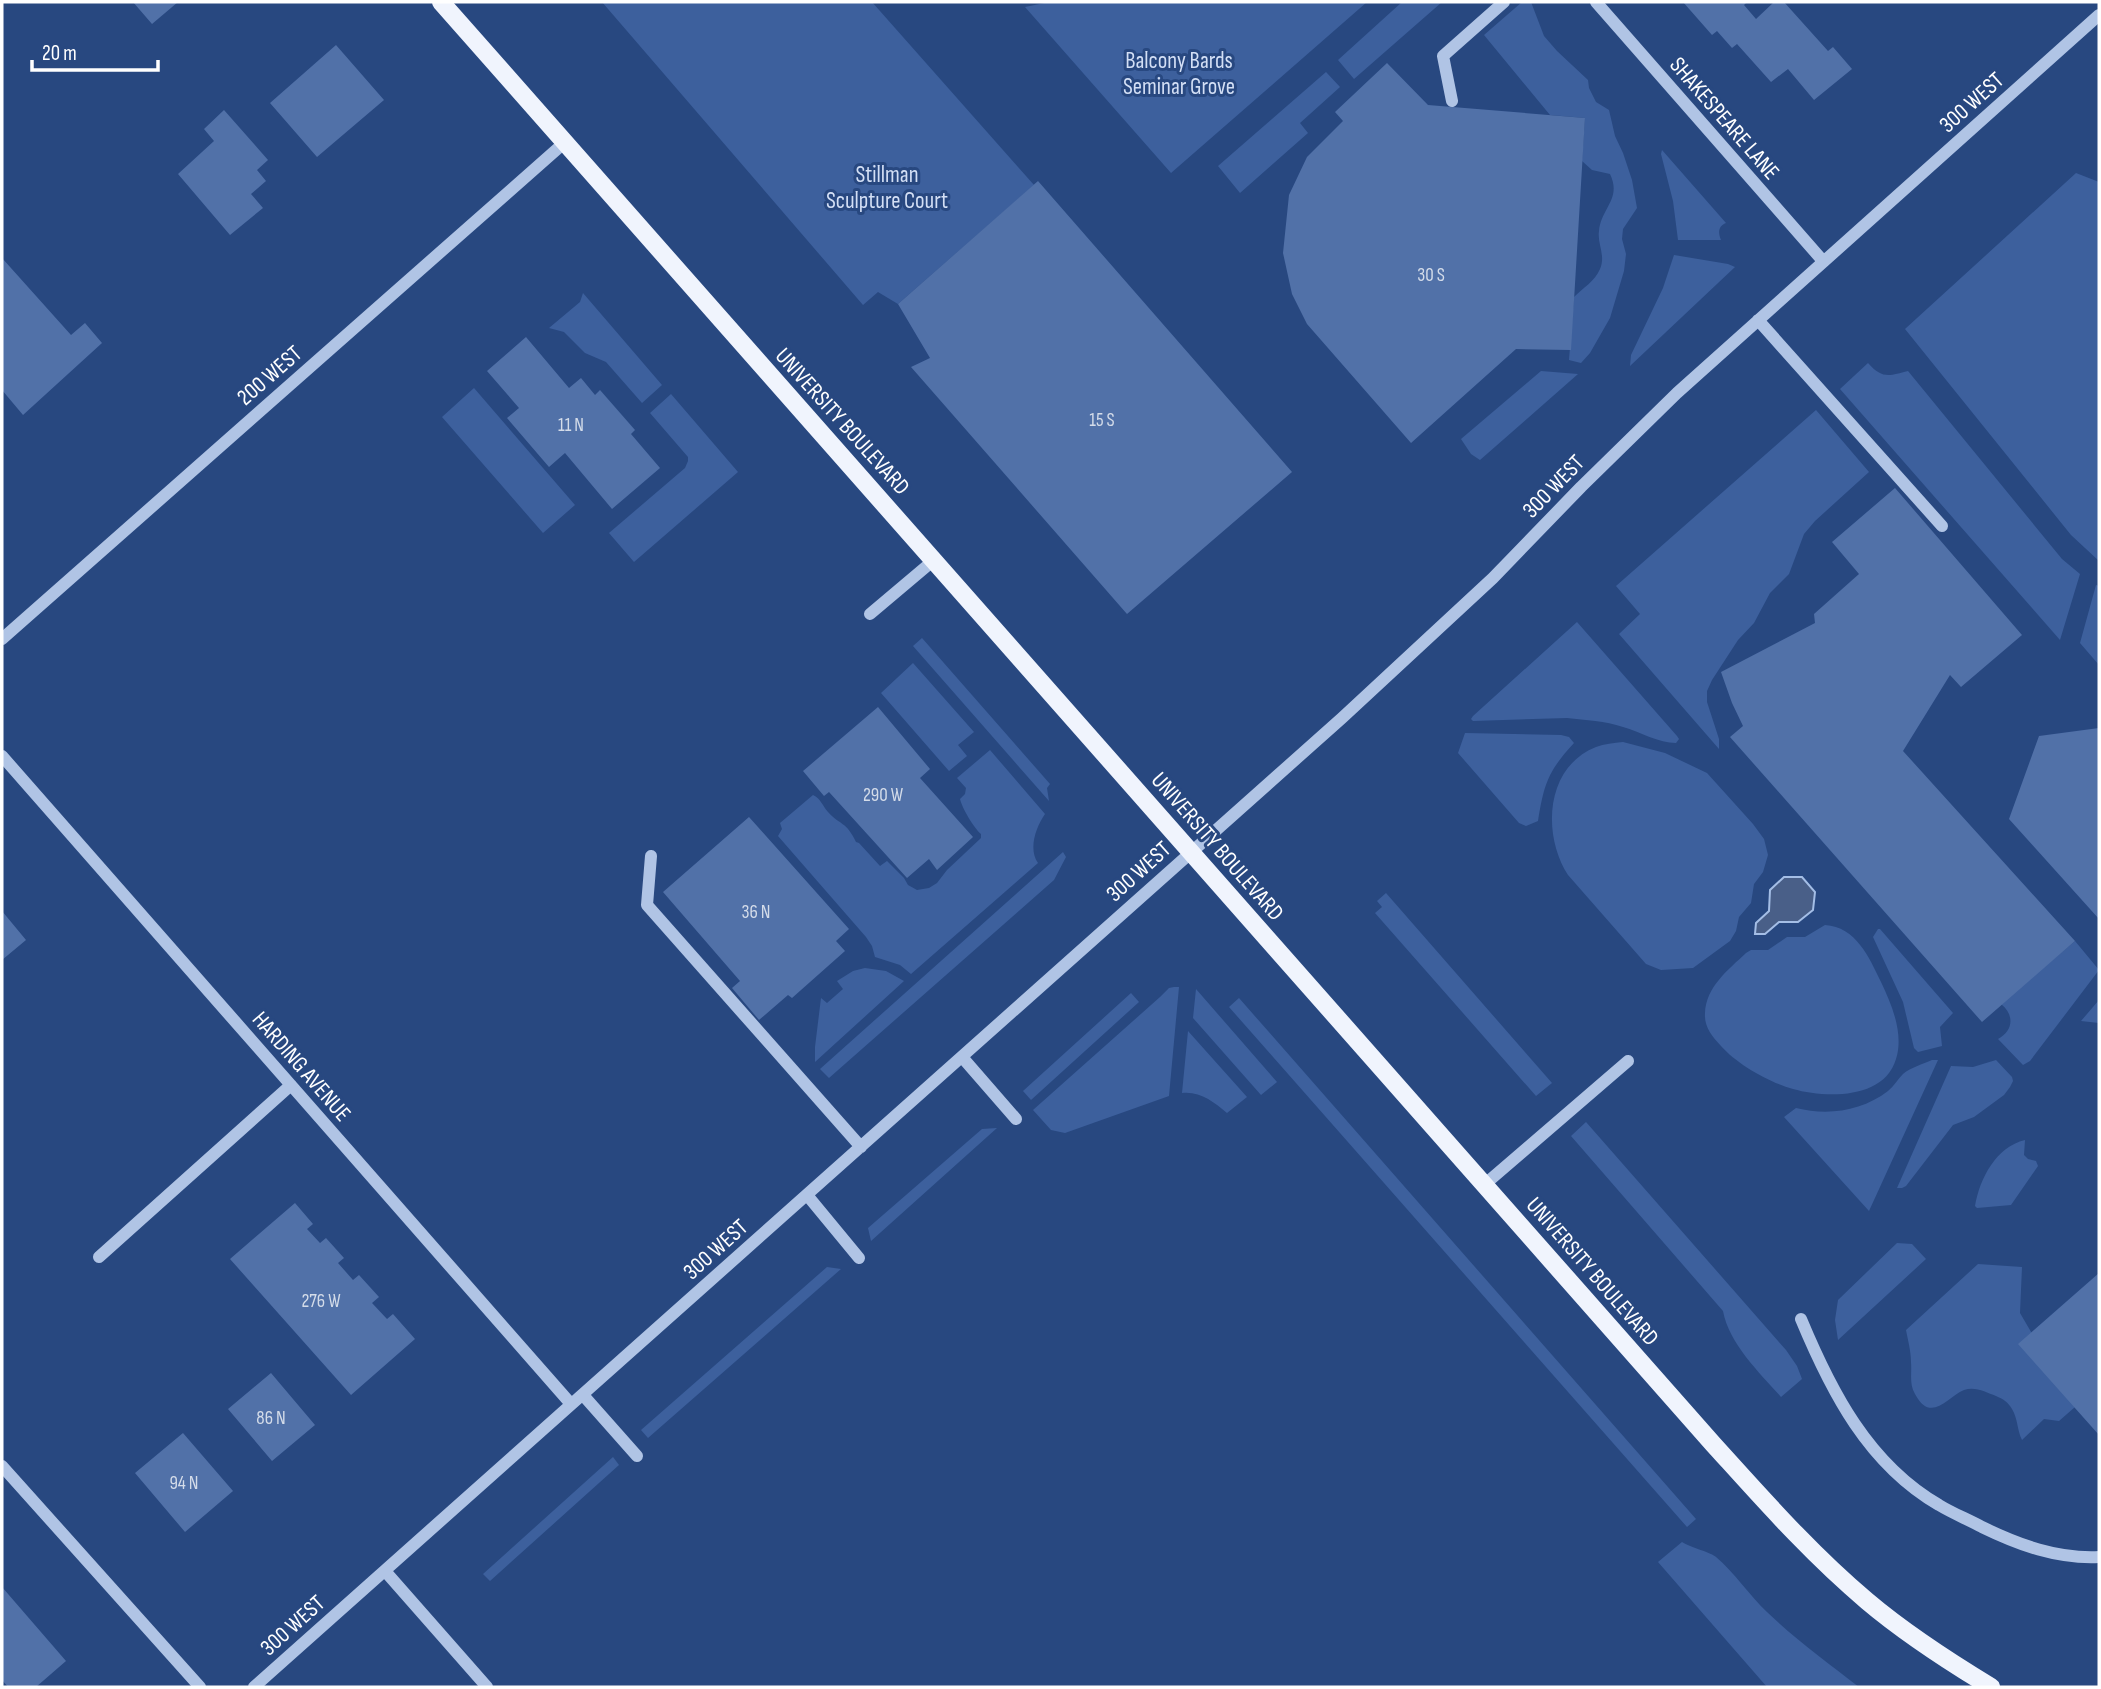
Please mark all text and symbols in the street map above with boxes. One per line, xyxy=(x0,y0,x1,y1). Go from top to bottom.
scale bar xyxy=(32,28,158,72)
text: 20 m xyxy=(42,41,77,66)
park label: Balcony Bards Seminar Grove xyxy=(1123,47,1235,101)
street label: SHAKESPEARE LANE xyxy=(1663,52,1785,186)
street label: 300 WEST xyxy=(1934,66,2010,139)
park label: Stillman Sculpture Court xyxy=(826,161,948,215)
house number: 30 S xyxy=(1417,264,1445,287)
street label: 200 WEST xyxy=(231,340,308,412)
street label: UNIVERSITY BOULEVARD xyxy=(769,343,915,501)
house number: 15 S xyxy=(1089,409,1115,432)
house number: 11 N xyxy=(558,414,584,437)
street label: 300 WEST xyxy=(1517,449,1591,524)
street label: UNIVERSITY BOULEVARD xyxy=(1145,767,1289,927)
house number: 290 W xyxy=(863,784,904,807)
street label: 300 WEST xyxy=(1101,835,1177,908)
house number: 36 N xyxy=(742,901,770,924)
street label: HARDING AVENUE xyxy=(246,1006,357,1127)
street label: UNIVERSITY BOULEVARD xyxy=(1520,1192,1664,1352)
street label: 300 WEST xyxy=(678,1213,754,1286)
house number: 276 W xyxy=(301,1290,341,1313)
house number: 86 N xyxy=(256,1407,286,1430)
house number: 94 N xyxy=(169,1472,199,1495)
street label: 300 WEST xyxy=(255,1589,331,1662)

